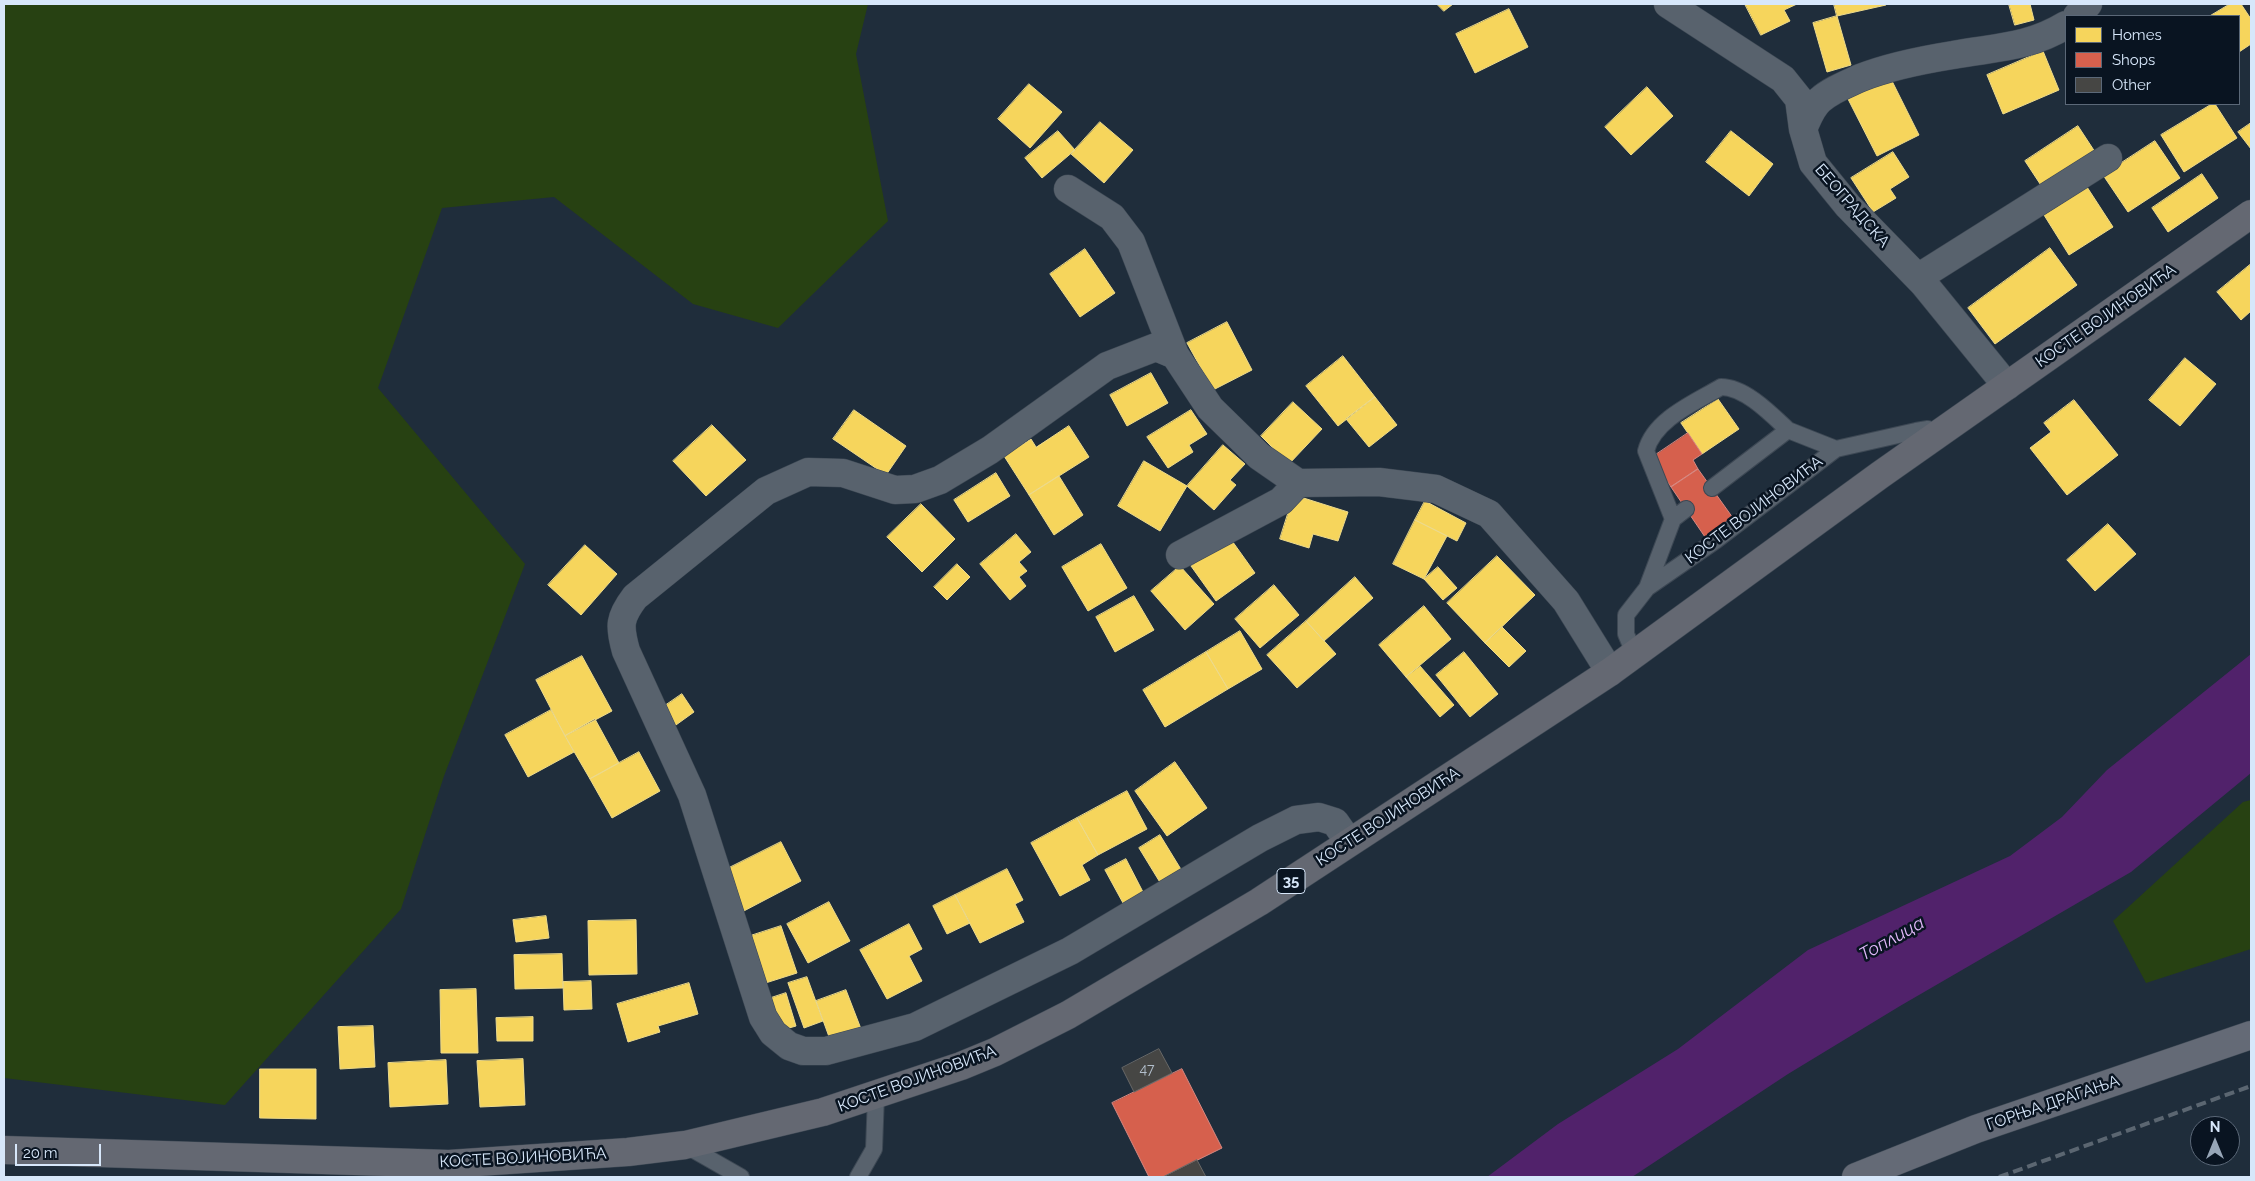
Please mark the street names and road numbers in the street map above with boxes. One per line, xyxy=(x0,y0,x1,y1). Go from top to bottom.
street label: БЕОГРАДСКА xyxy=(1811,160,1893,252)
street label: КОСТЕ ВОЈИНОВИЋА xyxy=(2032,260,2180,372)
street label: КОСТЕ ВОЈИНОВИЋА xyxy=(1681,452,1827,568)
street label: КОСТЕ ВОЈИНОВИЋА xyxy=(1313,763,1463,871)
road number: 35 xyxy=(1277,868,1305,894)
street label: КОСТЕ ВОЈИНОВИЋА xyxy=(835,1041,999,1117)
street label: ГОРЊА ДРАГАЊА xyxy=(1984,1071,2122,1135)
street label: КОСТЕ ВОЈИНОВИЋА xyxy=(439,1144,607,1172)

